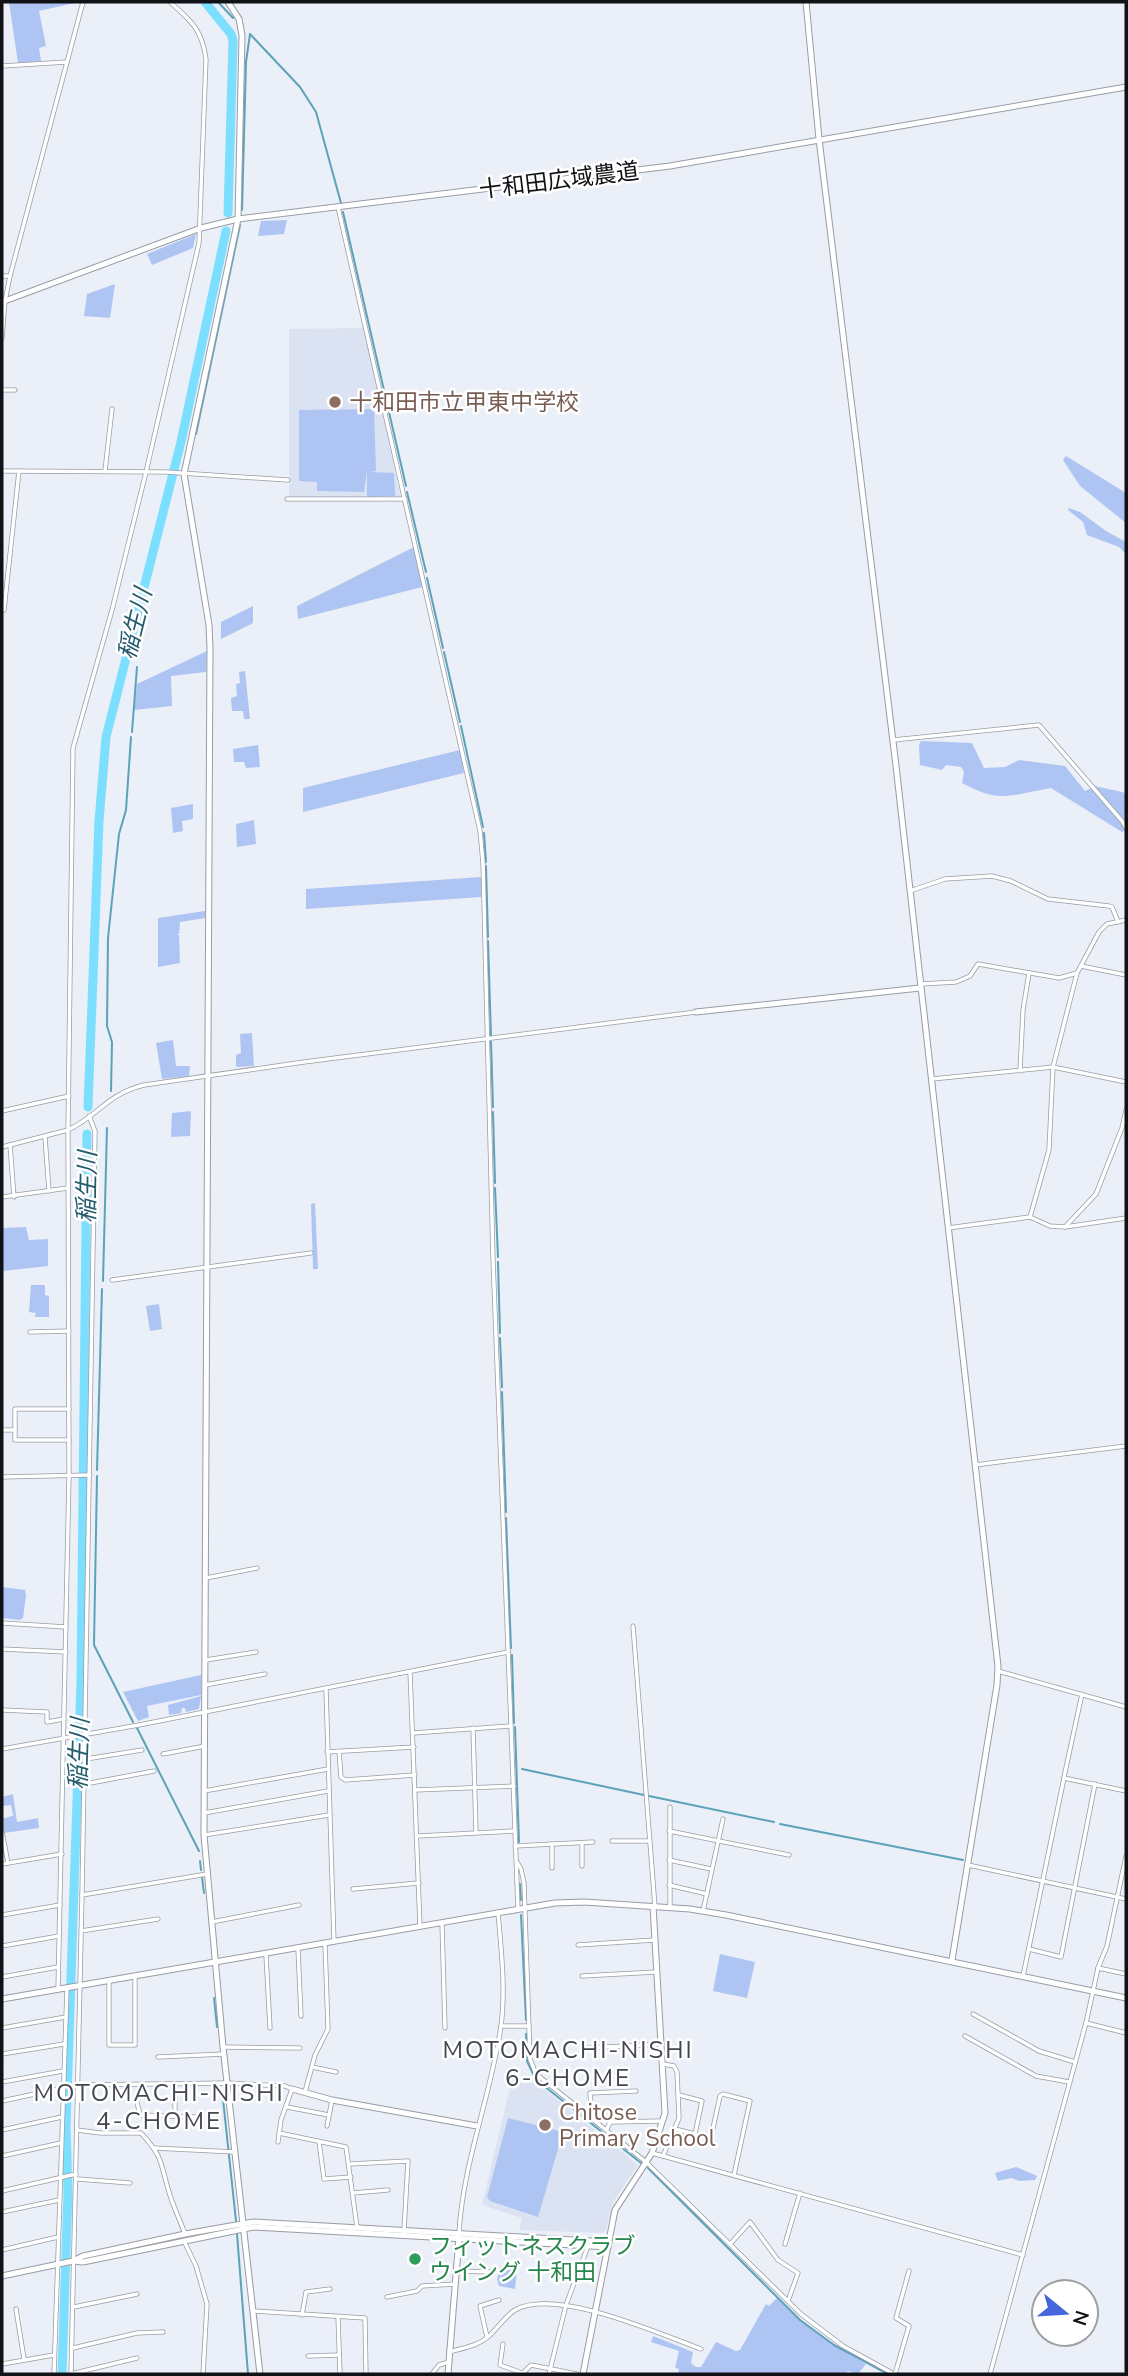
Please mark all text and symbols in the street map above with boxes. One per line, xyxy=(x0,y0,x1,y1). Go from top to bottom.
street label: 十和田広域農道 xyxy=(477,155,641,206)
place label: 十和田市立甲東中学校 xyxy=(349,387,579,418)
marker: 十和田市立甲東中学校 xyxy=(327,394,343,410)
water label: 稲生川 xyxy=(111,582,160,663)
water label: 稲生川 xyxy=(70,1148,104,1223)
water label: 稲生川 xyxy=(62,1714,96,1791)
district label: MOTOMACHI-NISHI 6-CHOME xyxy=(442,2034,694,2094)
district label: MOTOMACHI-NISHI 4-CHOME xyxy=(33,2077,285,2137)
place label: Chitose Primary School xyxy=(559,2097,716,2154)
marker: Chitose Primary School xyxy=(537,2117,553,2133)
place label: フィットネスクラブ ウイング 十和田 xyxy=(429,2231,636,2288)
marker: フィットネスクラブ ウイング 十和田 xyxy=(407,2251,423,2267)
north arrow xyxy=(1030,2278,1100,2348)
text: N xyxy=(1066,2307,1095,2329)

